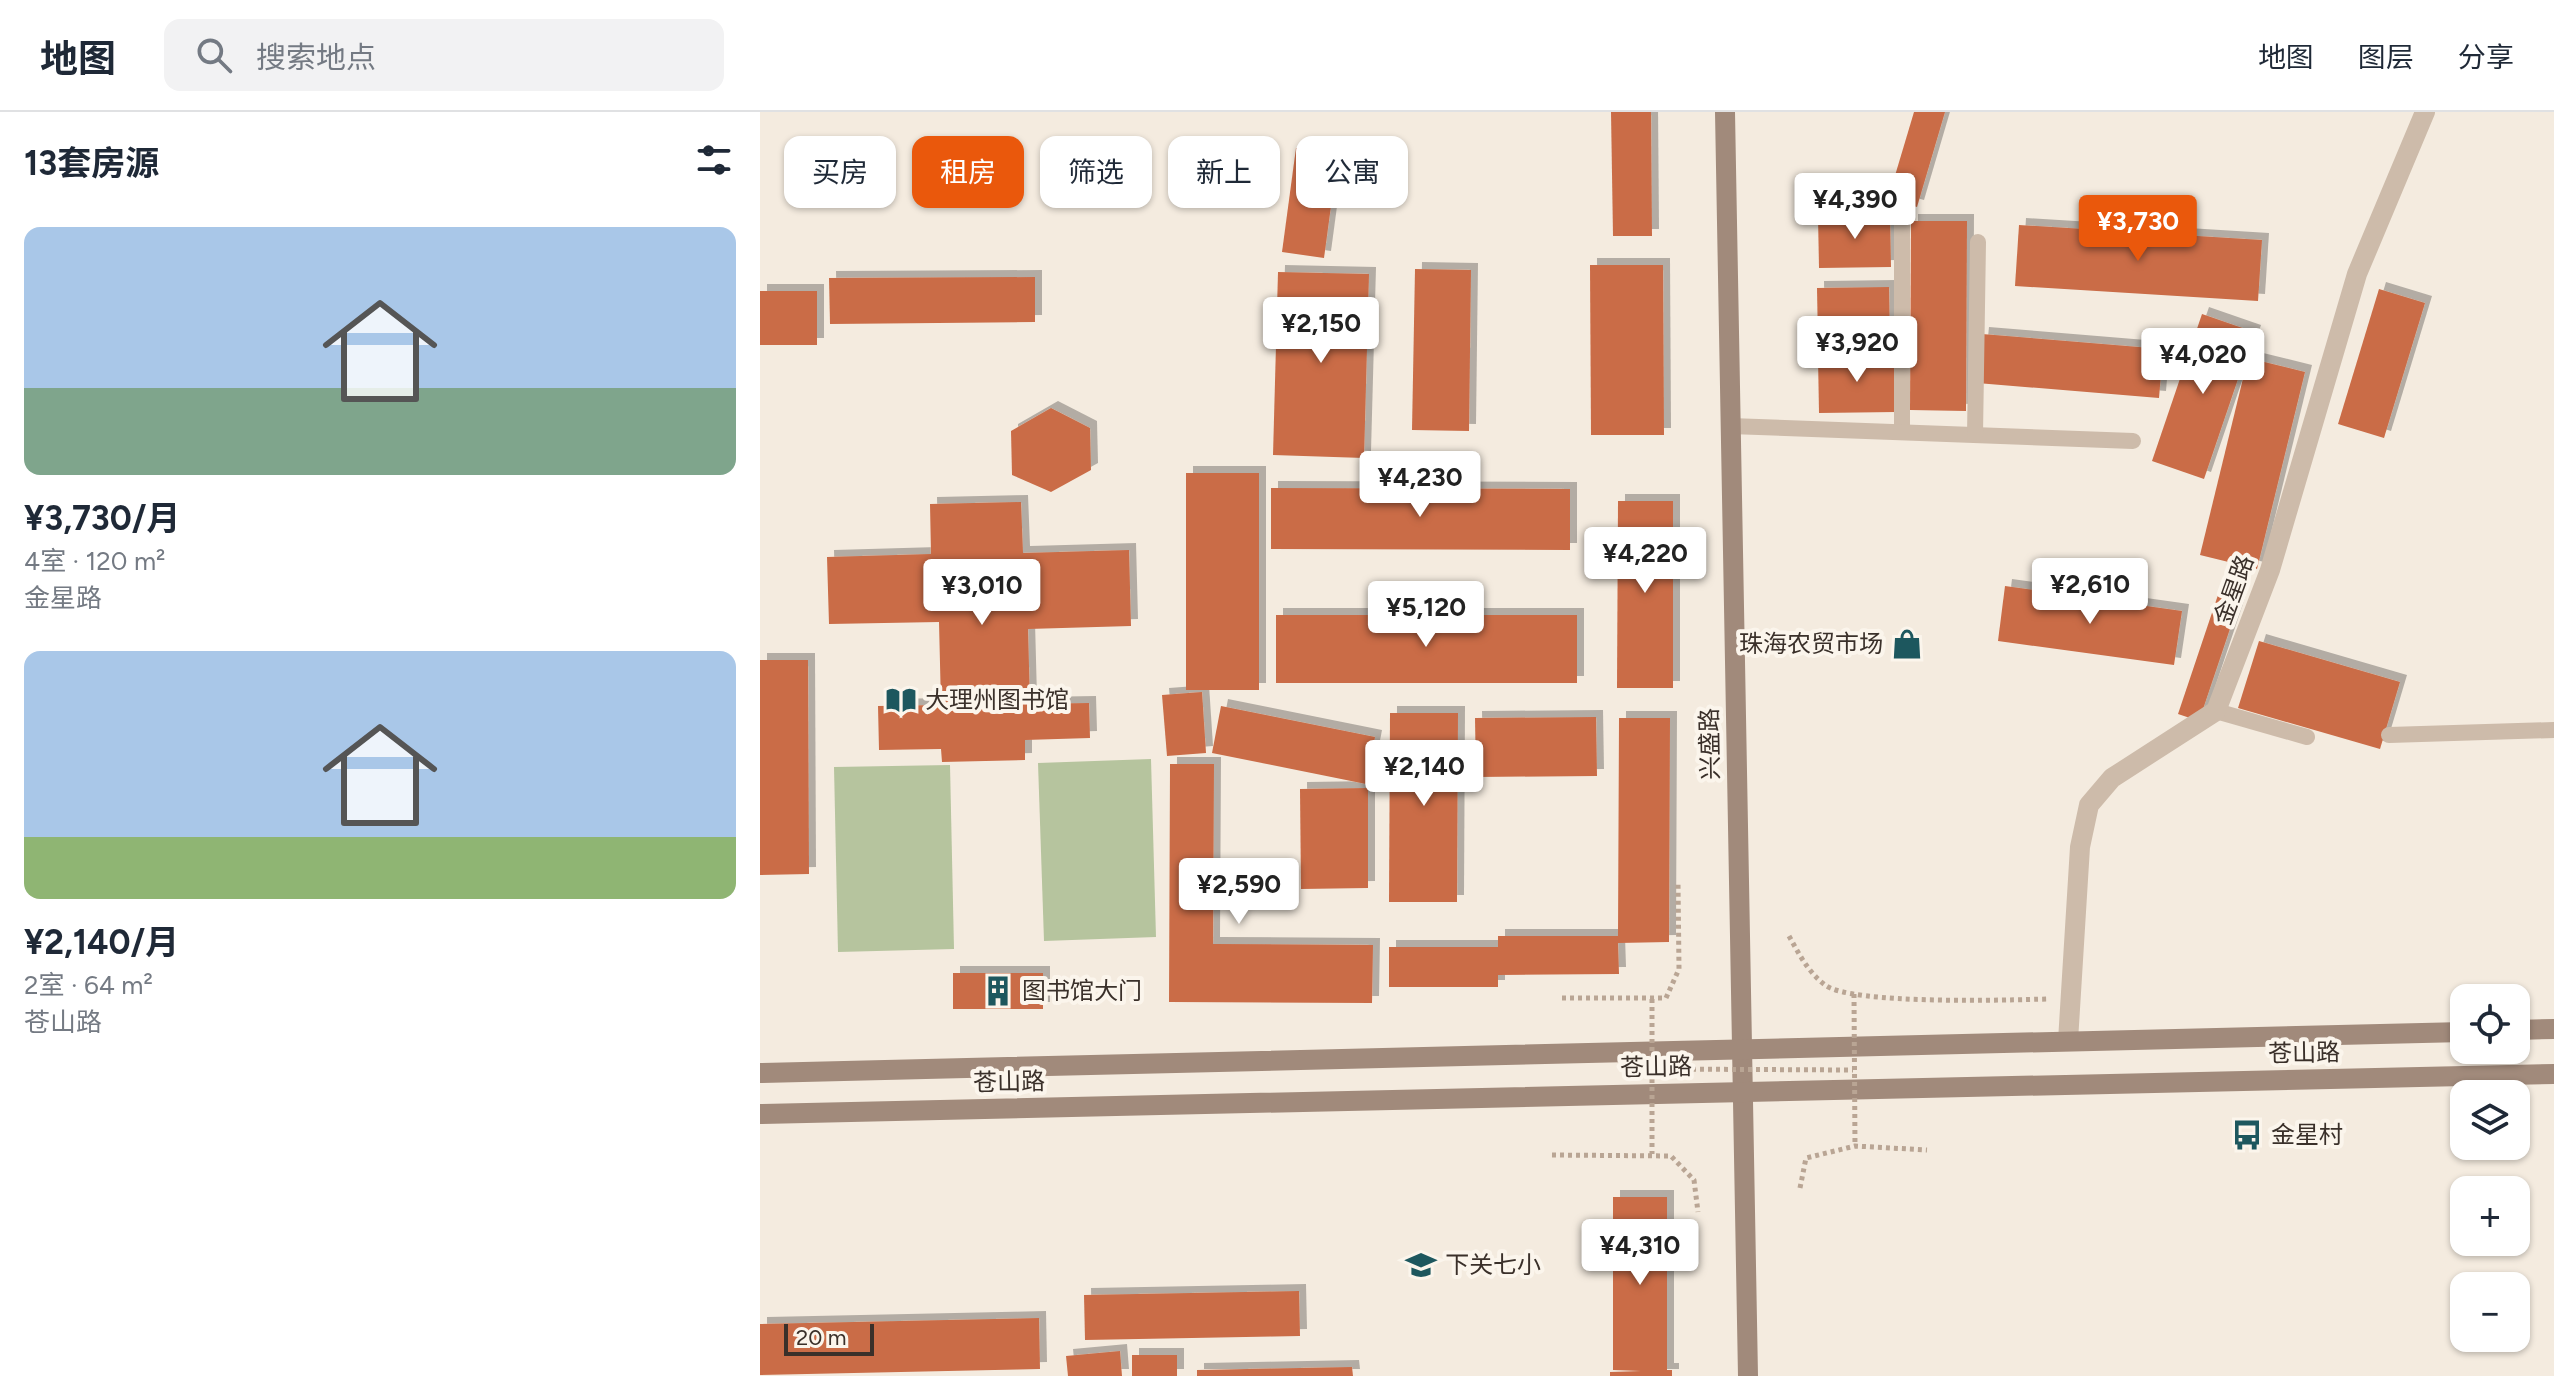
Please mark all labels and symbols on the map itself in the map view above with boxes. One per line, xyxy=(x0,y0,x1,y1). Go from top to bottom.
pin: ¥4,390 xyxy=(1790,173,1920,241)
pin: ¥3,730 xyxy=(2073,195,2203,263)
pin: ¥2,150 xyxy=(1256,297,1386,365)
pin: ¥3,920 xyxy=(1792,316,1922,384)
pin: ¥4,020 xyxy=(2138,328,2268,396)
pin: ¥4,230 xyxy=(1355,451,1485,519)
pin: ¥4,220 xyxy=(1580,527,1710,595)
street label: 金星路 xyxy=(2208,551,2259,629)
pin: ¥2,610 xyxy=(2025,558,2155,626)
pin: ¥3,010 xyxy=(917,559,1047,627)
pin: ¥5,120 xyxy=(1361,581,1491,649)
shop icon: 珠海农贸市场 xyxy=(1890,627,1924,661)
place label: 珠海农贸市场 xyxy=(1739,629,1883,658)
library icon: 大理州图书馆 xyxy=(884,683,918,717)
place label: 大理州图书馆 xyxy=(925,685,1069,714)
street label: 兴盛路 xyxy=(1694,708,1725,780)
pin: ¥2,140 xyxy=(1359,740,1489,808)
pin: ¥2,590 xyxy=(1174,858,1304,926)
building icon: 图书馆大门 xyxy=(981,974,1015,1008)
place label: 图书馆大门 xyxy=(1022,976,1142,1005)
street label: 苍山路 xyxy=(2268,1037,2340,1068)
street label: 苍山路 xyxy=(1620,1051,1692,1082)
street label: 苍山路 xyxy=(973,1066,1045,1097)
bus stop icon: 金星村 xyxy=(2230,1118,2264,1152)
place label: 金星村 xyxy=(2271,1120,2343,1149)
pin: ¥4,310 xyxy=(1575,1219,1705,1287)
school or university icon: 下关七小 xyxy=(1404,1248,1438,1282)
place label: 下关七小 xyxy=(1445,1250,1541,1279)
scale bar xyxy=(784,1320,874,1356)

